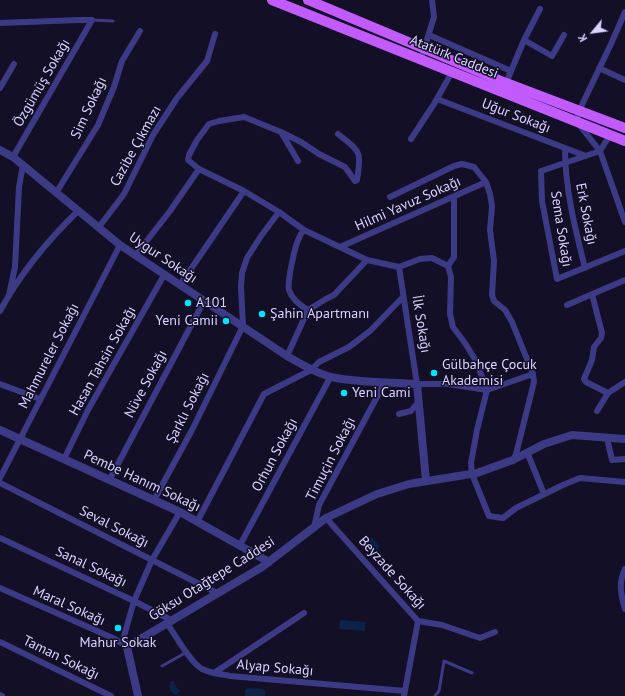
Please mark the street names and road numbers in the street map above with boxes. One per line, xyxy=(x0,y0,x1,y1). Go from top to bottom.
street label: Atatürk Caddesi xyxy=(407,32,501,82)
street label: Özgümüş Sokağı xyxy=(10,36,74,130)
street label: Sim Sokağı xyxy=(67,74,111,142)
street label: Uğur Sokağı xyxy=(479,95,553,137)
street label: Cazibe Çıkmazı xyxy=(107,103,165,189)
street label: Hilmi Yavuz Sokağı xyxy=(353,173,463,235)
street label: Erk Sokağı xyxy=(572,182,600,246)
street label: Sema Sokağı xyxy=(547,190,575,268)
street label: Uygur Sokağı xyxy=(126,229,200,287)
street label: İlk Sokağı xyxy=(408,294,434,354)
street label: Mahmureler Sokağı xyxy=(15,301,83,411)
street label: Hasan Tahsin Sokağı xyxy=(66,303,140,419)
street label: Nüve Sokağı xyxy=(121,347,171,421)
street label: Şarklı Sokağı xyxy=(163,370,213,446)
street label: Timuçin Sokağı xyxy=(303,414,359,504)
street label: Orhun Sokağı xyxy=(249,415,301,495)
street label: Pembe Hanım Sokağı xyxy=(81,447,203,515)
street label: Seval Sokağı xyxy=(77,502,151,552)
street label: Göksu Otağtepe Caddesi xyxy=(146,533,278,625)
street label: Beyzade Sokağı xyxy=(355,533,429,613)
street label: Sanal Sokağı xyxy=(53,543,129,591)
street label: Maral Sokağı xyxy=(30,583,108,629)
street label: Taman Sokağı xyxy=(20,632,102,684)
street label: Alyap Sokağı xyxy=(236,656,314,680)

